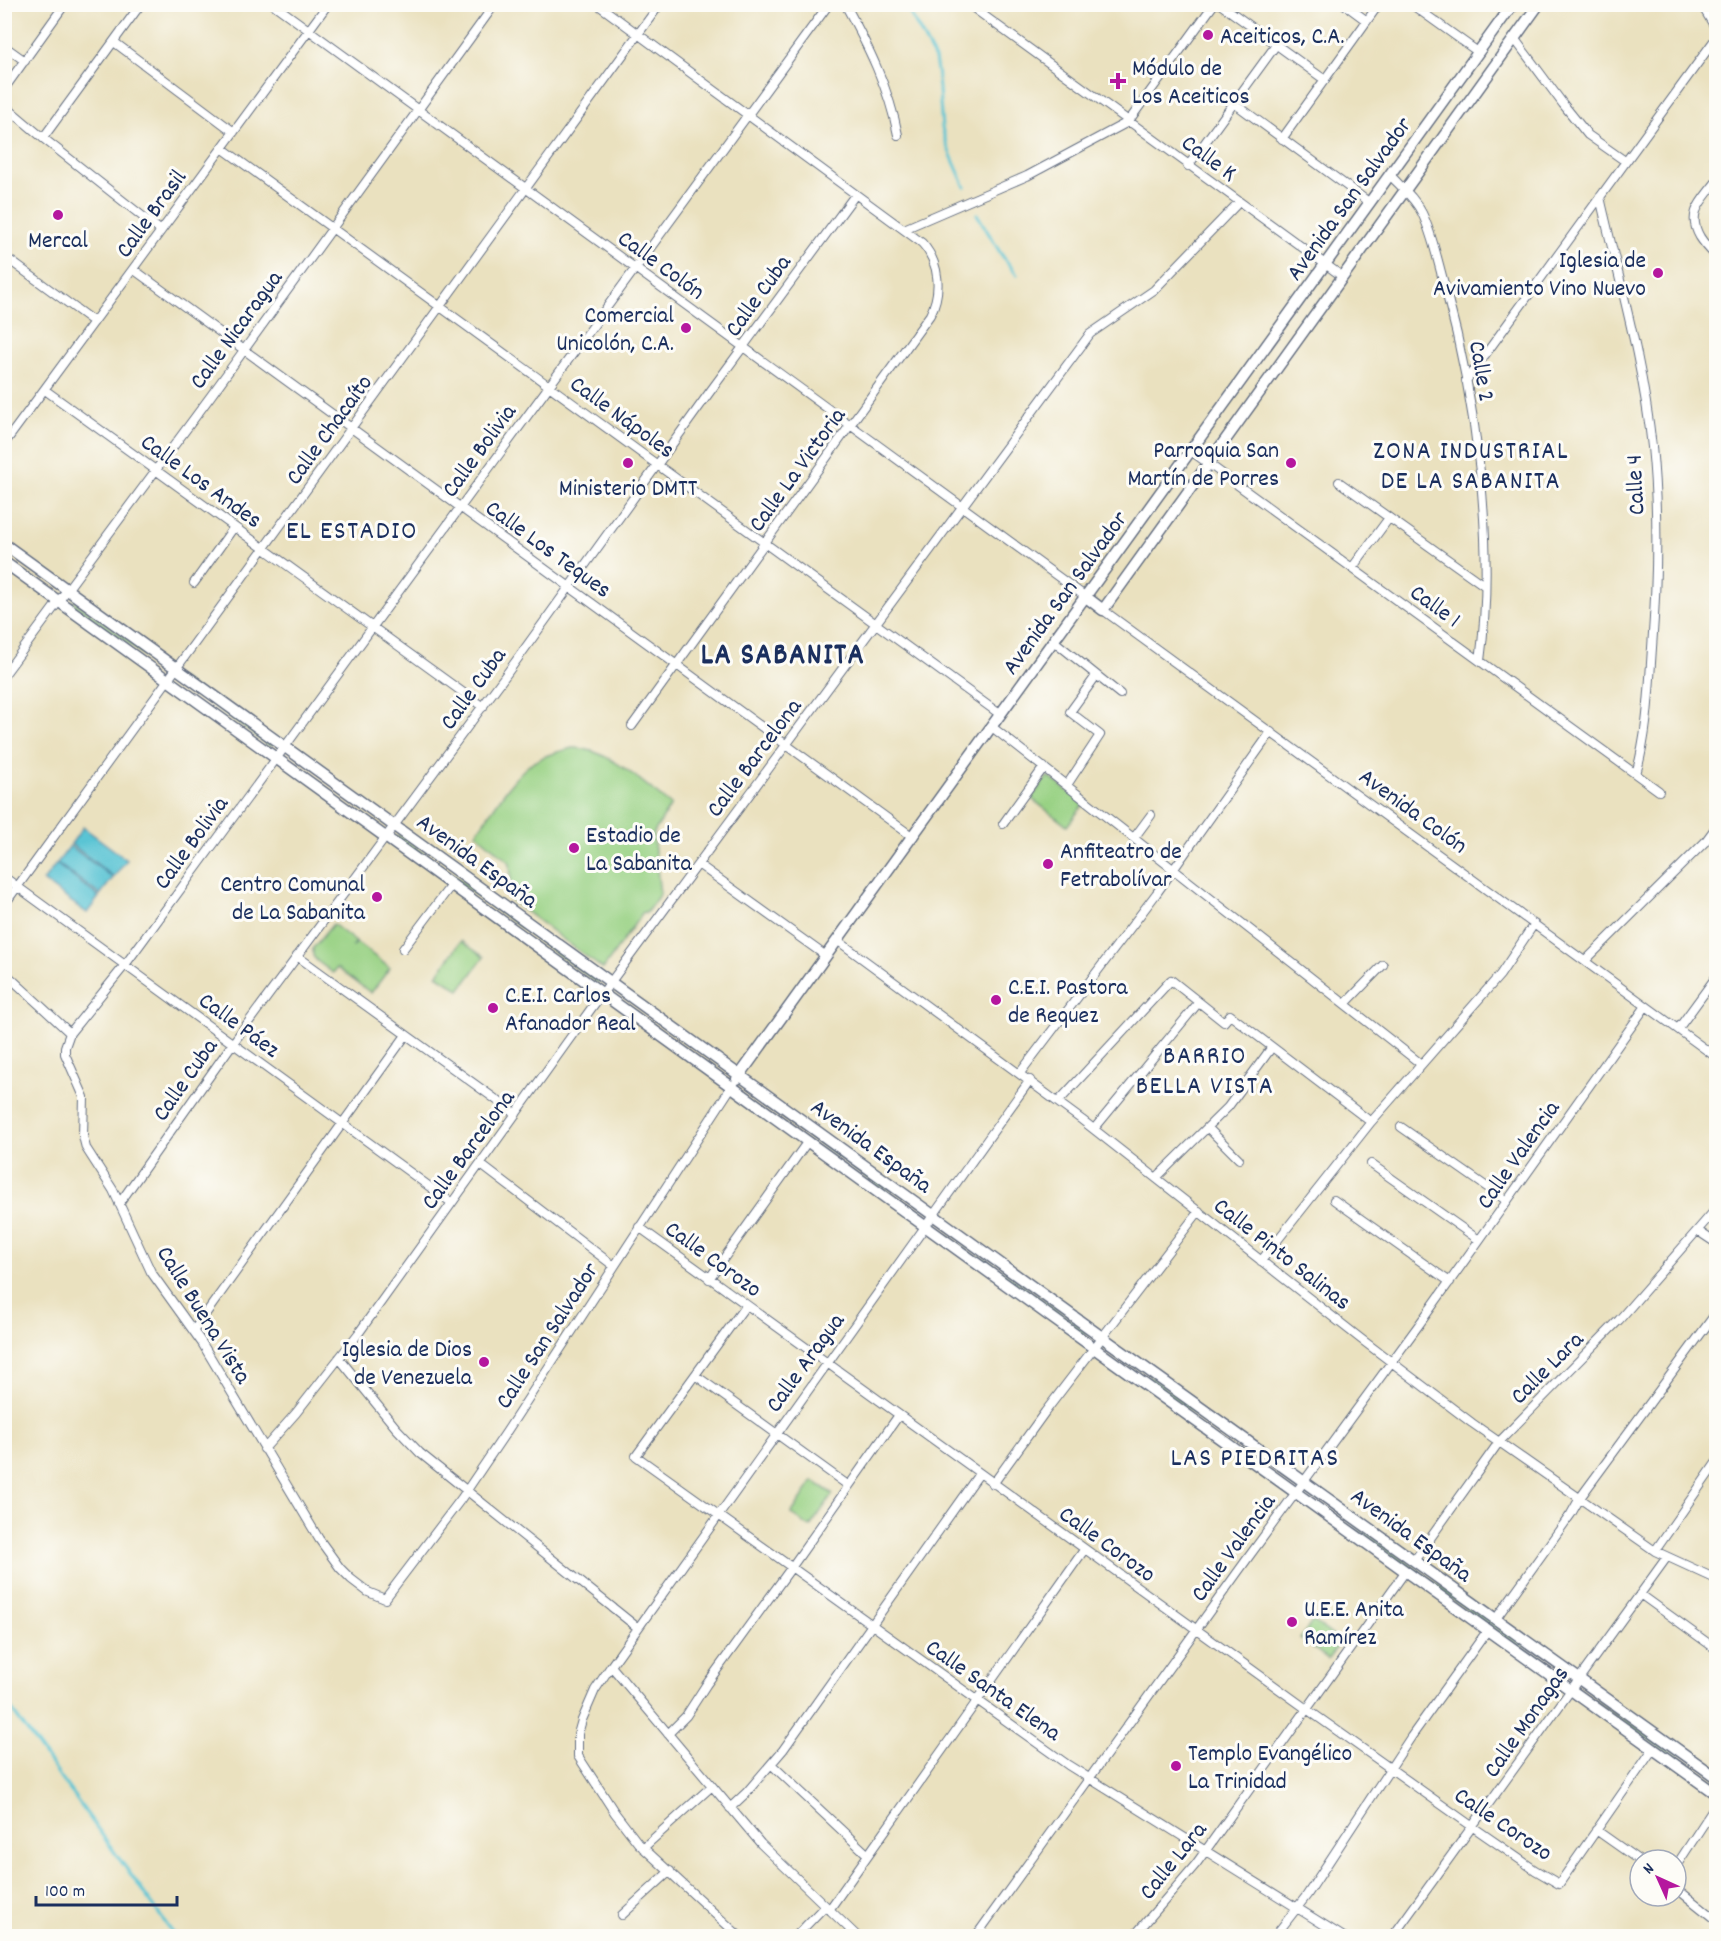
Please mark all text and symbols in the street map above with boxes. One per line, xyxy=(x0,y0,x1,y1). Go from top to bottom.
place label: Aceiticos, C.A. xyxy=(1220,21,1344,55)
marker: Aceiticos, C.A. xyxy=(1201,28,1215,42)
place label: Módulo de Los Aceiticos xyxy=(1132,53,1249,115)
marker: Módulo de Los Aceiticos xyxy=(1109,72,1127,90)
street label: Avenida San Salvador xyxy=(1279,111,1422,289)
street label: Calle K xyxy=(1173,128,1243,191)
street label: Calle Brasil xyxy=(109,163,196,266)
marker: Mercal xyxy=(51,208,65,222)
street label: Calle Colón xyxy=(610,223,711,310)
place label: Mercal xyxy=(28,225,88,259)
place label: Iglesia de Avivamiento Vino Nuevo xyxy=(1433,245,1646,307)
street label: Calle Cuba xyxy=(718,248,801,345)
street label: Calle Nicaragua xyxy=(183,264,293,397)
marker: Iglesia de Avivamiento Vino Nuevo xyxy=(1651,266,1665,280)
place label: Comercial Unicolón, C.A. xyxy=(556,300,674,362)
marker: Comercial Unicolón, C.A. xyxy=(679,321,693,335)
street label: Calle 2 xyxy=(1458,338,1502,405)
street label: Calle Chacaíto xyxy=(279,368,382,493)
street label: Calle Nápoles xyxy=(562,369,681,468)
street label: Calle Bolivia xyxy=(435,397,526,506)
street label: Calle La Victoria xyxy=(742,401,856,540)
street label: Calle Los Andes xyxy=(132,427,268,538)
district label: ZONA INDUSTRIAL DE LA SABANITA xyxy=(1373,434,1569,501)
place label: Parroquia San Martín de Porres xyxy=(1128,435,1279,497)
street label: Calle 4 xyxy=(1618,454,1656,516)
marker: Ministerio DMTT xyxy=(621,456,635,470)
marker: Parroquia San Martín de Porres xyxy=(1284,456,1298,470)
place label: Ministerio DMTT xyxy=(559,473,698,507)
street label: Calle Los Teques xyxy=(477,493,617,608)
street label: Avenida San Salvador xyxy=(995,505,1138,683)
district label: EL ESTADIO xyxy=(286,513,418,552)
street label: Calle 1 xyxy=(1402,577,1467,638)
district label: LA SABANITA xyxy=(701,636,865,679)
street label: Calle Cuba xyxy=(433,641,516,738)
street label: Calle Barcelona xyxy=(699,692,812,825)
street label: Avenida Colón xyxy=(1351,761,1474,864)
street label: Calle Bolivia xyxy=(147,789,238,898)
street label: Avenida España xyxy=(408,807,545,919)
place label: Estadio de La Sabanita xyxy=(586,820,692,882)
place label: Anfiteatro de Fetrabolívar xyxy=(1060,836,1182,898)
marker: Estadio de La Sabanita xyxy=(567,841,581,855)
marker: Anfiteatro de Fetrabolívar xyxy=(1041,857,1055,871)
place label: Centro Comunal de La Sabanita xyxy=(220,869,366,931)
marker: Centro Comunal de La Sabanita xyxy=(370,890,384,904)
place label: C.E.I. Pastora de Requez xyxy=(1008,972,1128,1034)
place label: C.E.I. Carlos Afanador Real xyxy=(505,980,636,1042)
street label: Calle Páez xyxy=(191,985,286,1068)
marker: C.E.I. Pastora de Requez xyxy=(989,993,1003,1007)
marker: C.E.I. Carlos Afanador Real xyxy=(486,1001,500,1015)
street label: Calle Cuba xyxy=(145,1032,228,1129)
district label: BARRIO BELLA VISTA xyxy=(1136,1039,1274,1106)
street label: Calle Barcelona xyxy=(414,1083,525,1218)
street label: Avenida España xyxy=(802,1092,939,1204)
street label: Calle Valencia xyxy=(1469,1094,1570,1217)
street label: Calle Pinto Salinas xyxy=(1205,1191,1357,1320)
street label: Calle Corozo xyxy=(657,1214,768,1307)
street label: Calle Buena Vista xyxy=(146,1240,259,1392)
street label: Calle San Salvador xyxy=(488,1257,609,1417)
street label: Calle Aragua xyxy=(759,1306,855,1421)
street label: Calle Lara xyxy=(1504,1324,1593,1414)
place label: Iglesia de Dios de Venezuela xyxy=(342,1334,473,1396)
marker: Iglesia de Dios de Venezuela xyxy=(477,1355,491,1369)
district label: LAS PIEDRITAS xyxy=(1170,1440,1340,1479)
street label: Avenida España xyxy=(1342,1481,1479,1593)
street label: Calle Valencia xyxy=(1184,1487,1286,1610)
street label: Calle Corozo xyxy=(1051,1499,1162,1592)
place label: U.E.E. Anita Ramírez xyxy=(1304,1594,1404,1656)
marker: U.E.E. Anita Ramírez xyxy=(1285,1615,1299,1629)
street label: Calle Santa Elena xyxy=(918,1632,1068,1751)
street label: Calle Monagas xyxy=(1476,1660,1579,1786)
place label: Templo Evangélico La Trinidad xyxy=(1188,1738,1352,1800)
marker: Templo Evangélico La Trinidad xyxy=(1169,1759,1183,1773)
street label: Calle Corozo xyxy=(1446,1780,1558,1871)
street label: Calle Lara xyxy=(1132,1815,1217,1908)
north arrow xyxy=(1628,1848,1688,1908)
text: N xyxy=(1638,1858,1660,1880)
scale bar xyxy=(36,1869,177,1907)
text: 100 m xyxy=(45,1880,85,1905)

